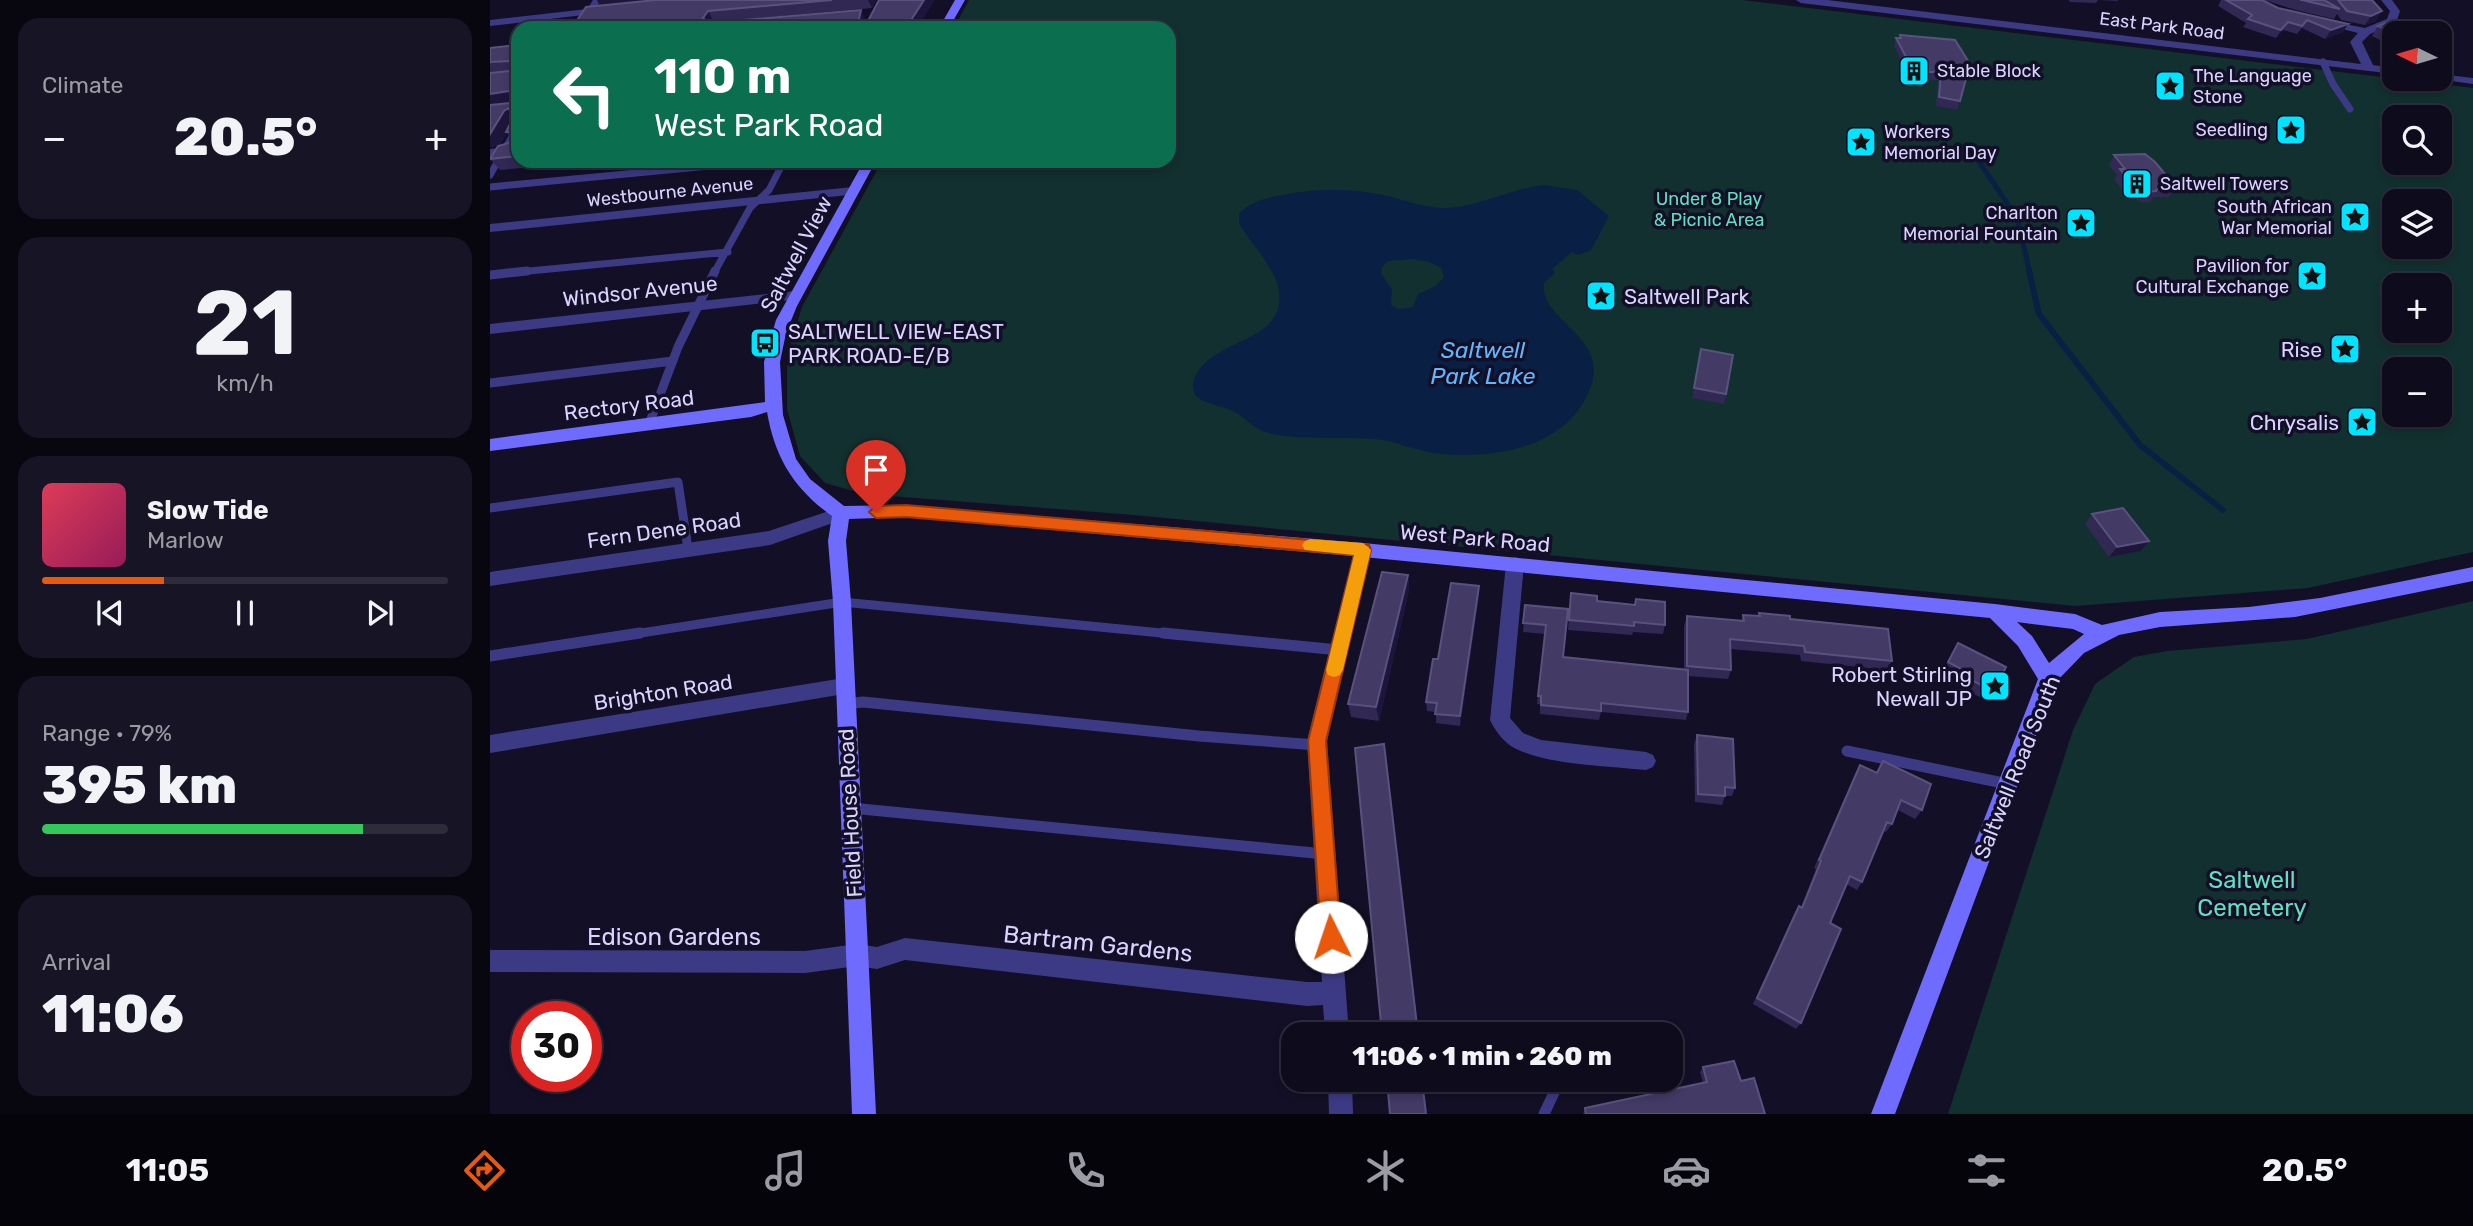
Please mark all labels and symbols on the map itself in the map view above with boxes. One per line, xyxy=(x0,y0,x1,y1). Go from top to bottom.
street label: East Park Road xyxy=(2098,7,2226,45)
north arrow xyxy=(2382,21,2452,91)
building icon: Stable Block xyxy=(1897,54,1931,88)
place label: Stable Block xyxy=(1937,60,2041,82)
place label: The Language Stone xyxy=(2193,65,2312,108)
place icon: The Language Stone xyxy=(2153,69,2187,103)
place icon: Seedling xyxy=(2274,113,2308,147)
place label: Seedling xyxy=(2196,119,2268,141)
place label: Workers Memorial Day xyxy=(1884,121,1997,164)
place icon: Workers Memorial Day xyxy=(1844,125,1878,159)
building icon: Saltwell Towers xyxy=(2120,167,2154,201)
street label: Westbourne Avenue xyxy=(586,172,754,212)
place label: Saltwell Towers xyxy=(2160,173,2289,195)
park label: Under 8 Play & Picnic Area xyxy=(1654,188,1764,231)
street label: Saltwell View xyxy=(755,191,837,316)
place label: South African War Memorial xyxy=(2217,196,2332,239)
place icon: South African War Memorial xyxy=(2338,200,2372,234)
place label: Charlton Memorial Fountain xyxy=(1903,202,2058,245)
place icon: Charlton Memorial Fountain xyxy=(2064,206,2098,240)
place label: Pavilion for Cultural Exchange xyxy=(2136,255,2289,298)
place icon: Pavilion for Cultural Exchange xyxy=(2295,259,2329,293)
street label: Windsor Avenue xyxy=(561,270,719,312)
place icon: Saltwell Park xyxy=(1584,279,1618,313)
place label: Saltwell Park xyxy=(1624,284,1749,309)
place label: SALTWELL VIEW-EAST PARK ROAD-E/B xyxy=(788,319,1004,368)
bus stop icon: SALTWELL VIEW-EAST PARK ROAD-E/B xyxy=(748,326,782,360)
place icon: Rise xyxy=(2328,332,2362,366)
water label: Saltwell Park Lake xyxy=(1431,336,1536,390)
place label: Rise xyxy=(2281,337,2322,362)
street label: Rectory Road xyxy=(562,385,696,425)
place icon: Chrysalis xyxy=(2345,405,2379,439)
place label: Chrysalis xyxy=(2250,410,2339,435)
pin xyxy=(846,440,906,512)
street label: Fern Dene Road xyxy=(585,507,743,553)
street label: West Park Road xyxy=(1399,519,1551,557)
place label: Robert Stirling Newall JP xyxy=(1831,662,1972,711)
street label: Brighton Road xyxy=(592,669,734,715)
place icon: Robert Stirling Newall JP xyxy=(1978,669,2012,703)
street label: Saltwell Road South xyxy=(1969,672,2065,862)
street label: Field House Road xyxy=(833,728,867,898)
park label: Saltwell Cemetery xyxy=(2197,866,2307,922)
position arrow xyxy=(1294,900,1368,974)
street label: Bartram Gardens xyxy=(1002,920,1194,968)
street label: Edison Gardens xyxy=(587,923,761,951)
speed limit sign: 30 xyxy=(511,1001,602,1092)

